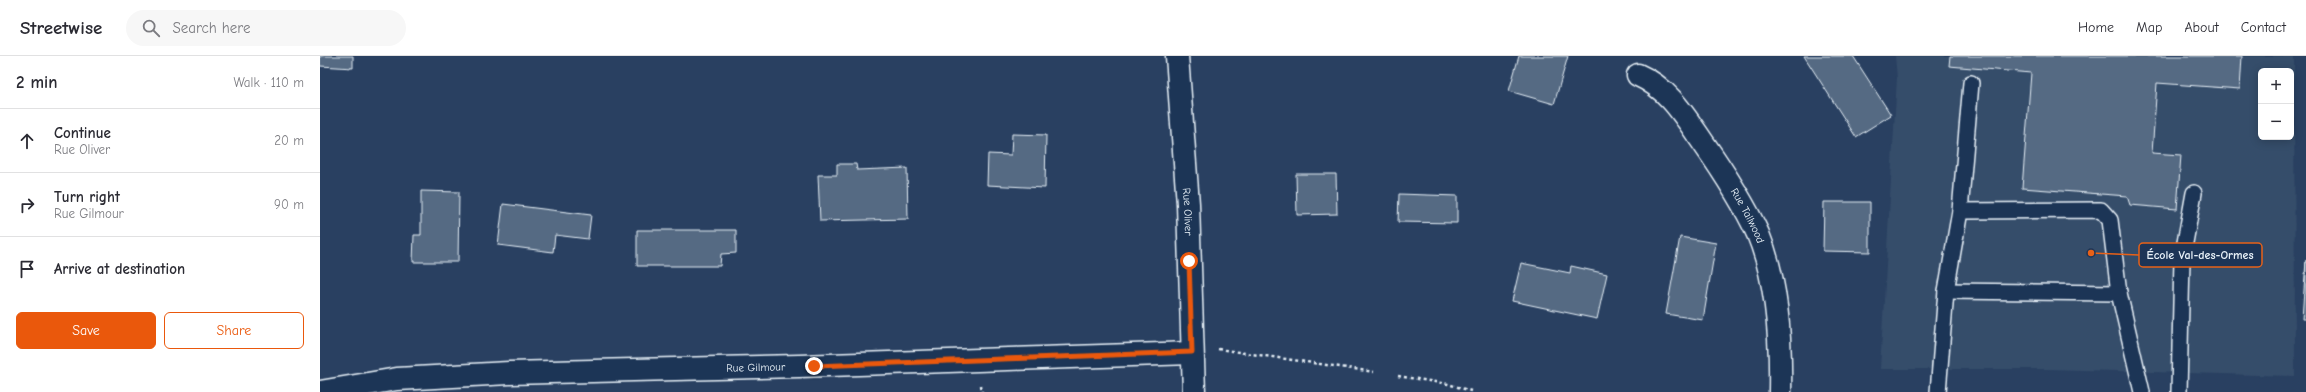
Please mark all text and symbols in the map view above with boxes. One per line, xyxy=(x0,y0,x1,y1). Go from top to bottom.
search box xyxy=(126,10,406,46)
text: Streetwise xyxy=(20,17,102,39)
icon: search xyxy=(140,17,162,39)
text: Search here xyxy=(172,19,250,37)
text: Home xyxy=(2078,19,2114,36)
text: Map xyxy=(2136,19,2162,36)
text: About xyxy=(2184,19,2219,36)
text: Contact xyxy=(2241,19,2286,36)
map controls xyxy=(2258,68,2294,140)
button: + xyxy=(2258,68,2294,104)
text: 2 min xyxy=(16,73,57,92)
text: Walk · 110 m xyxy=(233,75,304,90)
button: − xyxy=(2258,104,2294,140)
text: Continue xyxy=(54,124,111,142)
icon: ahead xyxy=(16,130,38,152)
text: 20 m xyxy=(274,133,304,148)
text: Rue Oliver xyxy=(54,142,110,157)
street label: Rue Tallwood xyxy=(1728,185,1768,245)
street label: Rue Oliver xyxy=(1180,187,1196,236)
text: Turn right xyxy=(54,188,120,206)
icon: right xyxy=(16,194,38,216)
text: 90 m xyxy=(274,197,304,212)
text: Rue Gilmour xyxy=(54,206,124,221)
callout: École Val-des-Ormes xyxy=(2139,243,2262,267)
text: École Val-des-Ormes xyxy=(2147,248,2253,262)
route start xyxy=(1180,252,1198,270)
icon: arrive xyxy=(16,258,38,280)
text: Arrive at destination xyxy=(54,260,185,278)
button: Save xyxy=(16,312,156,349)
button: Share xyxy=(164,312,304,349)
route end xyxy=(805,357,823,375)
street label: Rue Gilmour xyxy=(726,360,786,374)

